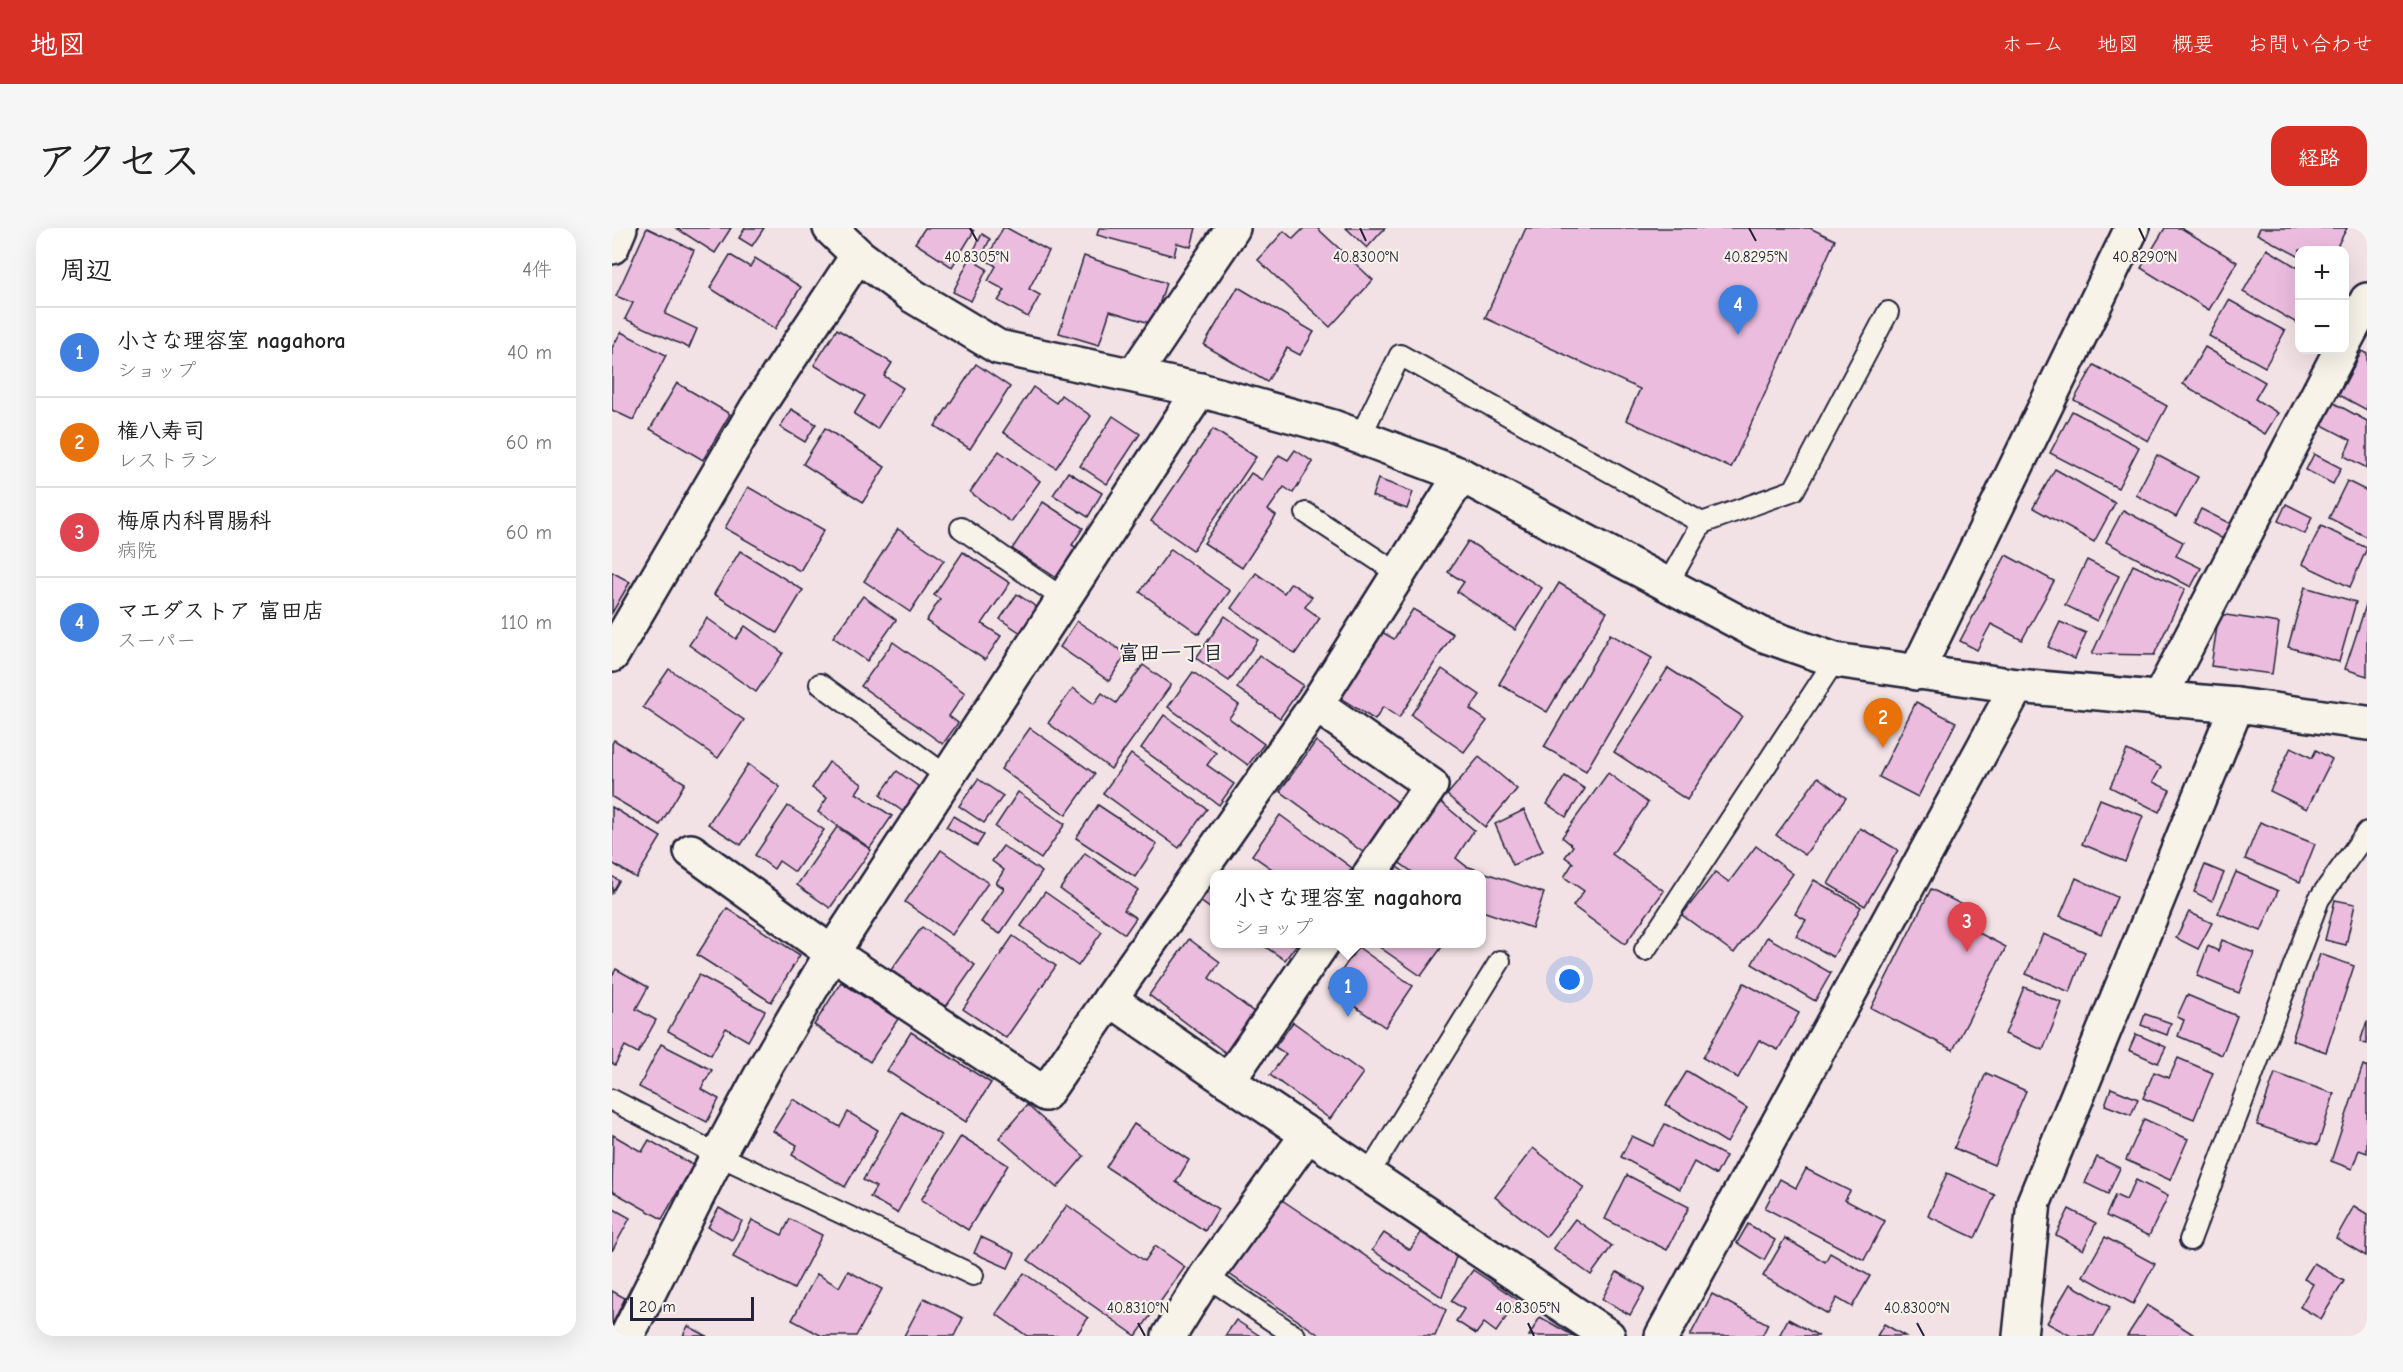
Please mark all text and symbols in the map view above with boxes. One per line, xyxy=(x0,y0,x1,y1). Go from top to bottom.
text: 地図 xyxy=(30,29,86,61)
text: ホーム xyxy=(2002,32,2064,56)
text: 地図 xyxy=(2097,32,2139,56)
text: 概要 xyxy=(2172,32,2214,56)
text: お問い合わせ xyxy=(2247,32,2373,56)
button: 経路 xyxy=(2271,126,2367,186)
text: アクセス xyxy=(36,137,201,186)
map controls xyxy=(2295,246,2349,354)
button: + xyxy=(2295,246,2349,300)
text: 40.8305°N xyxy=(945,248,1009,266)
text: 40.8300°N xyxy=(1333,248,1399,266)
text: 40.8295°N xyxy=(1724,248,1788,266)
text: 40.8290°N xyxy=(2113,248,2177,266)
text: 周辺 xyxy=(60,256,112,286)
text: 4件 xyxy=(522,258,552,281)
pin: 4 xyxy=(1718,285,1758,335)
button: − xyxy=(2295,300,2349,354)
text: 小さな理容室 nagahora xyxy=(117,328,346,354)
text: 1 xyxy=(76,341,83,364)
text: 40 m xyxy=(507,341,552,364)
text: ショップ xyxy=(117,359,196,382)
text: 権八寿司 xyxy=(117,418,205,444)
text: 2 xyxy=(75,431,84,454)
text: 60 m xyxy=(506,431,552,454)
text: レストラン xyxy=(117,449,219,472)
text: 梅原内科胃腸科 xyxy=(117,508,271,534)
text: 3 xyxy=(75,521,84,544)
text: 60 m xyxy=(506,521,552,544)
text: 病院 xyxy=(117,539,157,562)
text: マエダストア 富田店 xyxy=(117,598,325,624)
text: 4 xyxy=(75,611,84,634)
text: 110 m xyxy=(501,611,552,634)
text: スーパー xyxy=(117,629,196,652)
district label: 富田一丁目 xyxy=(1119,641,1224,665)
pin: 2 xyxy=(1864,698,1902,748)
popup xyxy=(1210,870,1486,948)
text: 小さな理容室 nagahora xyxy=(1234,885,1462,911)
pin: 3 xyxy=(1948,902,1986,952)
text: ショップ xyxy=(1234,916,1313,939)
your location xyxy=(1555,965,1584,994)
pin: 1 xyxy=(1328,968,1368,1017)
scale bar xyxy=(630,1294,754,1322)
text: 20 m xyxy=(639,1298,676,1316)
text: 40.8310°N xyxy=(1107,1299,1169,1317)
text: 40.8305°N xyxy=(1496,1299,1560,1317)
text: 40.8300°N xyxy=(1884,1299,1950,1317)

